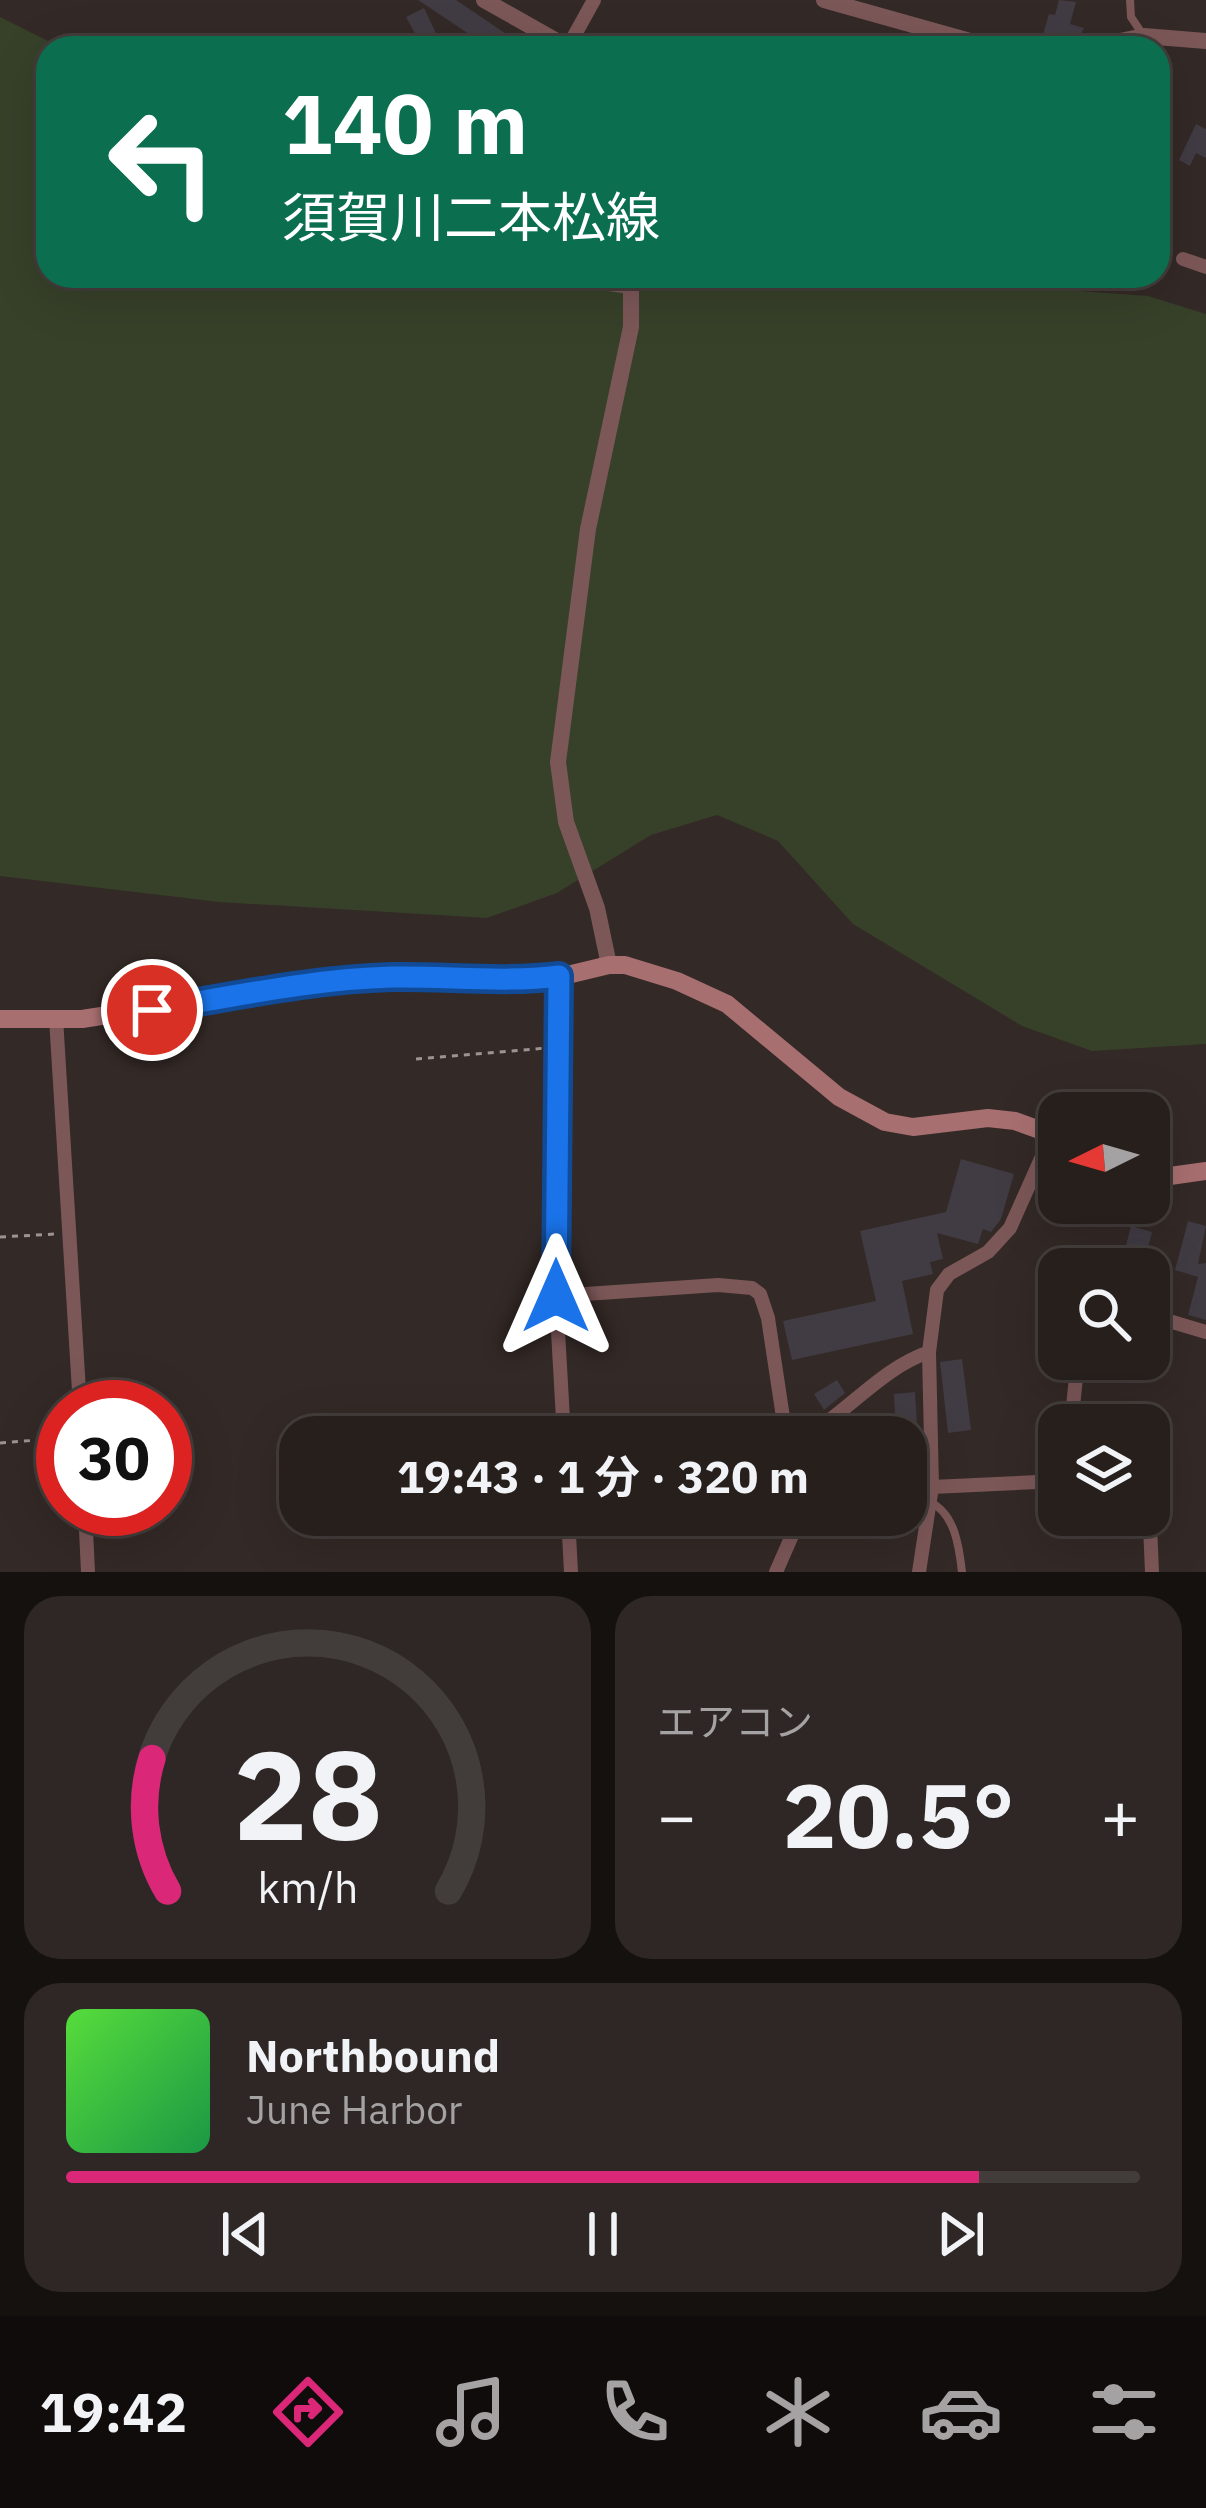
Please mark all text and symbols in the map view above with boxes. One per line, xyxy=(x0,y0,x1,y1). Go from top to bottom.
text: 140 m xyxy=(282,68,528,177)
icon: left xyxy=(84,84,240,240)
text: 須賀川二本松線 xyxy=(282,182,660,252)
pin xyxy=(101,959,203,1061)
icon: arrive xyxy=(119,977,185,1043)
north arrow xyxy=(1038,1092,1170,1224)
map controls xyxy=(1038,1092,1170,1536)
position arrow xyxy=(493,1233,619,1359)
button: search xyxy=(1038,1248,1170,1380)
speed limit sign: 30 xyxy=(36,1380,192,1536)
button: layers xyxy=(1038,1404,1170,1536)
text: 19:43 · 1 分 · 320 m xyxy=(397,1447,809,1505)
text: エアコン xyxy=(657,1696,813,1747)
text: 28 xyxy=(233,1712,382,1874)
text: 20.5° xyxy=(782,1756,1015,1873)
text: − xyxy=(657,1772,697,1858)
text: + xyxy=(1100,1772,1140,1858)
text: km/h xyxy=(257,1858,358,1914)
text: Northbound xyxy=(246,2026,500,2084)
text: June Harbor xyxy=(246,2084,462,2135)
icon: previous xyxy=(212,2201,278,2267)
icon: pause xyxy=(570,2201,636,2267)
icon: next xyxy=(928,2201,994,2267)
icon: directions xyxy=(266,2370,350,2454)
icon: music xyxy=(429,2370,513,2454)
icon: phone xyxy=(593,2370,677,2454)
icon: climate xyxy=(756,2370,840,2454)
icon: car xyxy=(919,2370,1003,2454)
icon: filters xyxy=(1082,2370,1166,2454)
text: 19:42 xyxy=(40,2377,187,2447)

